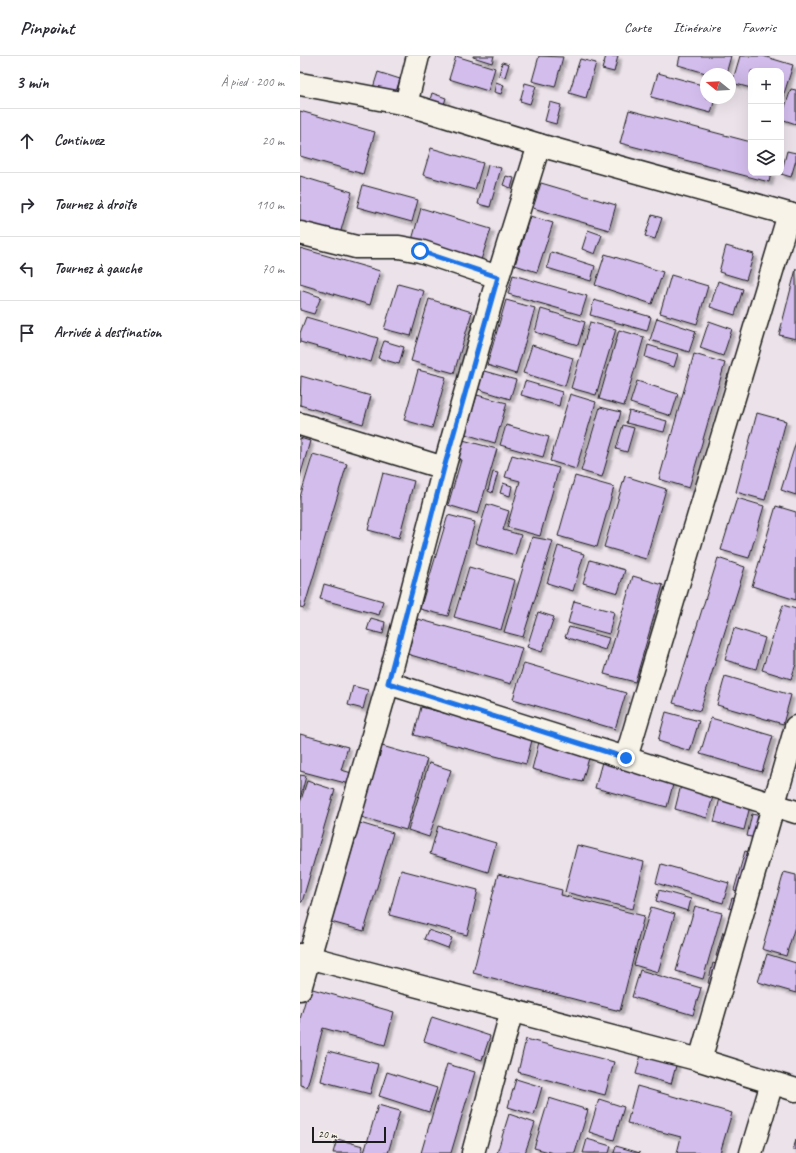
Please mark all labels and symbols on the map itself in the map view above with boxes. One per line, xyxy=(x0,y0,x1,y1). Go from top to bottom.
north arrow xyxy=(700,68,736,104)
route start xyxy=(411,242,429,260)
route end xyxy=(617,749,635,767)
scale bar xyxy=(312,1125,386,1144)

